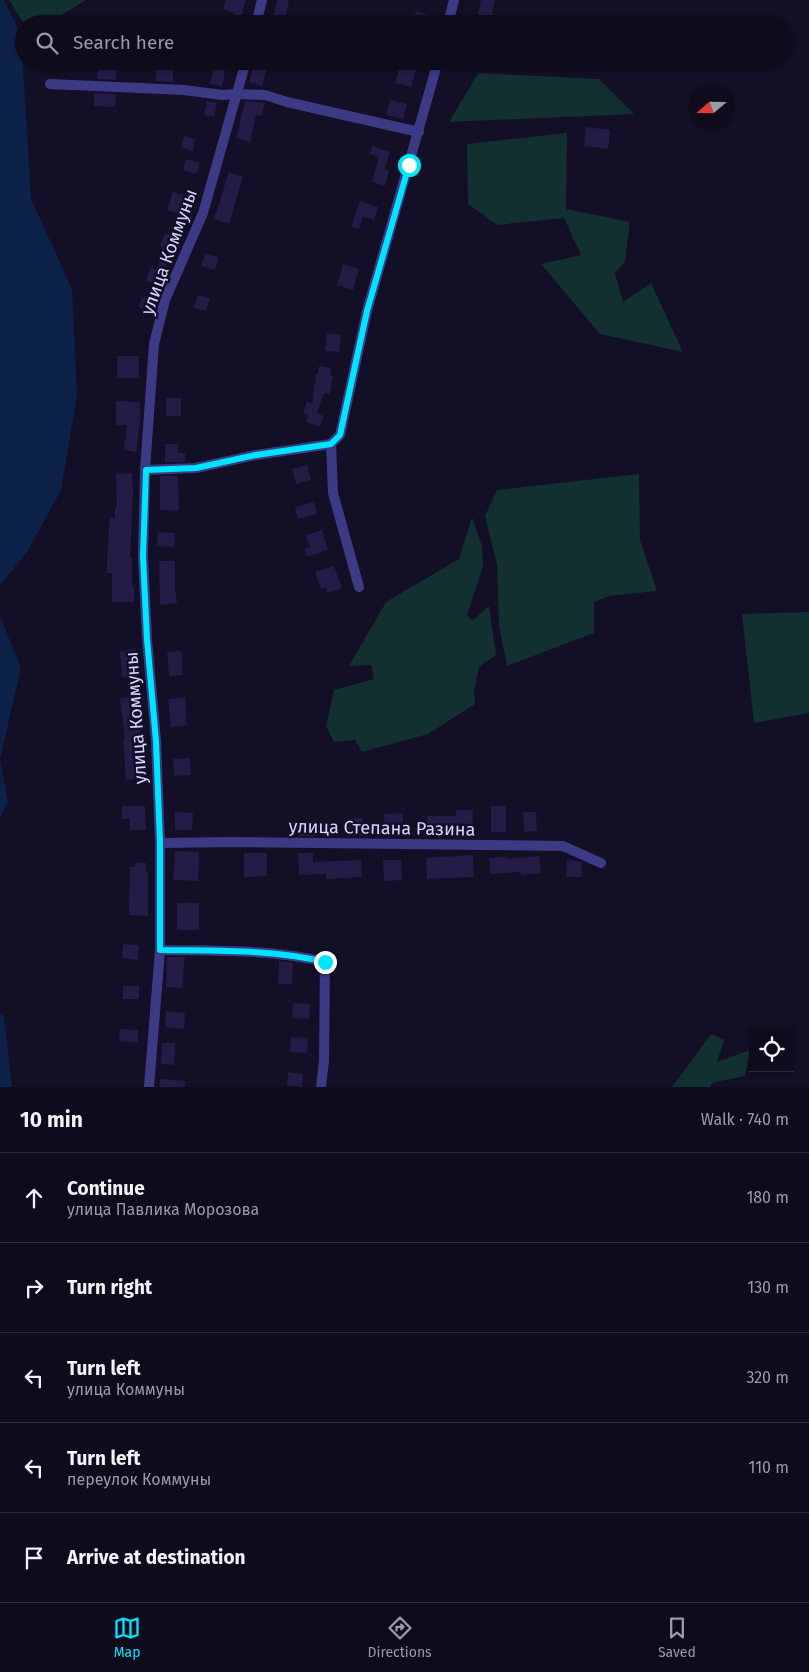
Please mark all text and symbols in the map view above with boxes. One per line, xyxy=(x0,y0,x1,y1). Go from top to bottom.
search box xyxy=(15,15,794,70)
icon: search xyxy=(33,29,61,57)
text: Search here xyxy=(73,31,174,54)
north arrow xyxy=(689,85,734,130)
route start xyxy=(398,154,421,177)
street label: улица Коммуны xyxy=(136,186,202,318)
street label: улица Коммуны xyxy=(120,651,152,785)
street label: улица Степана Разина xyxy=(288,815,476,841)
route end xyxy=(314,951,337,974)
map controls xyxy=(749,1027,794,1072)
button: locate xyxy=(749,1027,794,1072)
text: 10 min xyxy=(20,1107,83,1133)
text: Walk · 740 m xyxy=(701,1110,789,1129)
text: Continue xyxy=(67,1177,145,1200)
icon: ahead xyxy=(20,1184,48,1212)
text: 180 m xyxy=(746,1188,789,1207)
text: улица Павлика Морозова xyxy=(67,1200,259,1219)
icon: right xyxy=(20,1274,48,1302)
text: Turn right xyxy=(67,1276,152,1299)
text: 130 m xyxy=(747,1278,789,1297)
text: Turn left xyxy=(67,1357,141,1380)
icon: left xyxy=(20,1364,48,1392)
text: 320 m xyxy=(746,1368,789,1387)
text: улица Коммуны xyxy=(67,1380,185,1399)
text: Turn left xyxy=(67,1447,141,1470)
icon: left xyxy=(20,1454,48,1482)
text: 110 m xyxy=(748,1458,789,1477)
text: переулок Коммуны xyxy=(67,1470,211,1489)
icon: arrive xyxy=(20,1544,48,1572)
text: Arrive at destination xyxy=(67,1546,246,1569)
tab: Map xyxy=(113,1614,141,1661)
tab: Directions xyxy=(367,1614,432,1661)
tab: Saved xyxy=(658,1614,696,1661)

